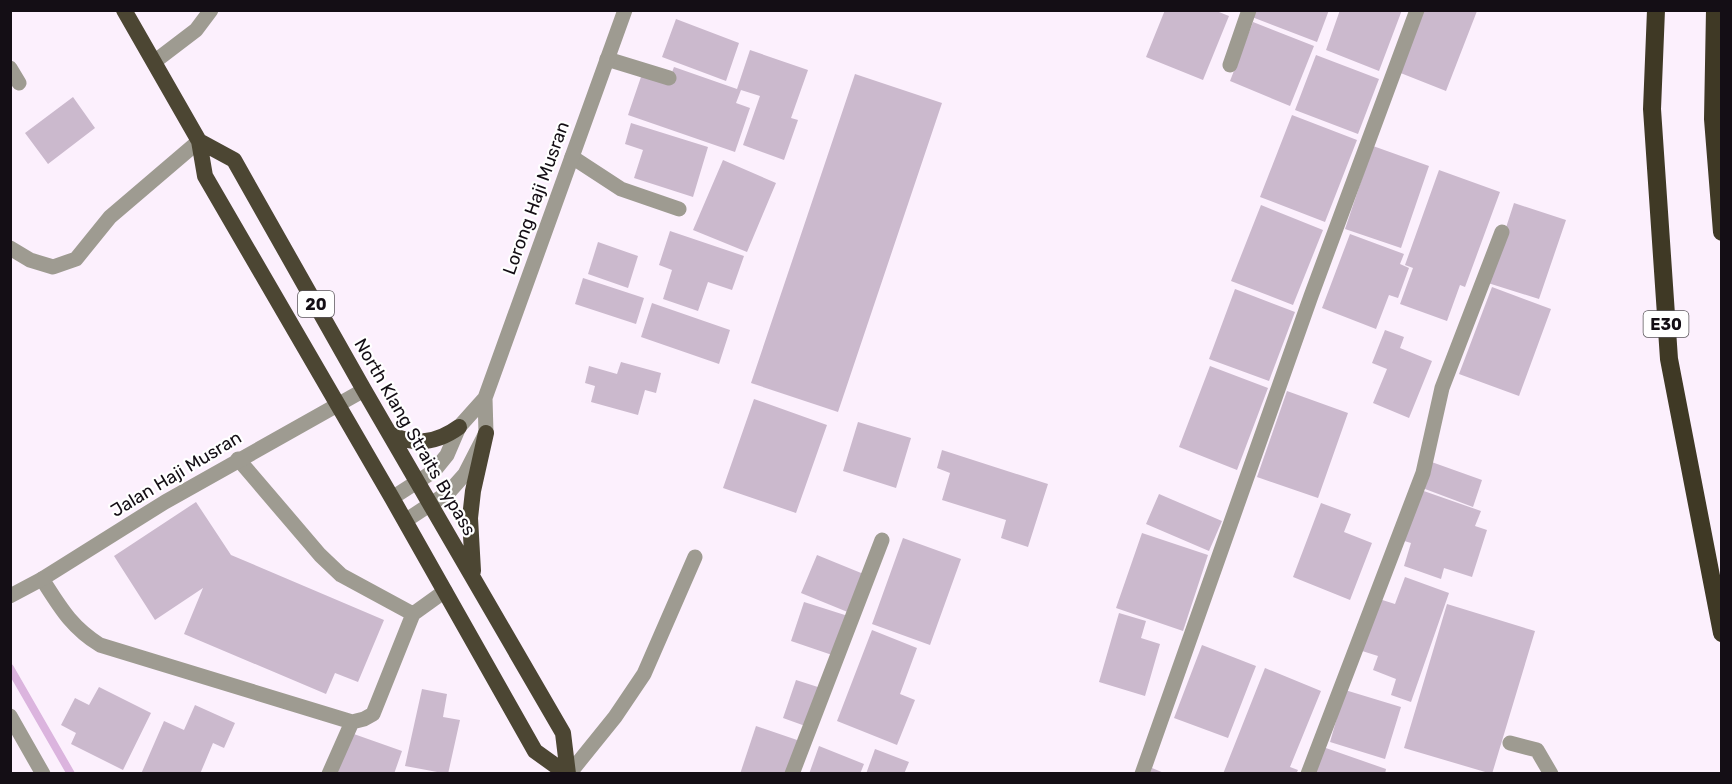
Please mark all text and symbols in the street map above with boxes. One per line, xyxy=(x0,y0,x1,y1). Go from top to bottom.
street label: Lorong Haji Musran xyxy=(498,118,574,278)
road number: 20 xyxy=(298,291,334,317)
road number: E30 xyxy=(1644,311,1688,337)
street label: North Klang Straits Bypass xyxy=(349,334,481,540)
street label: Jalan Haji Musran xyxy=(106,426,246,522)

